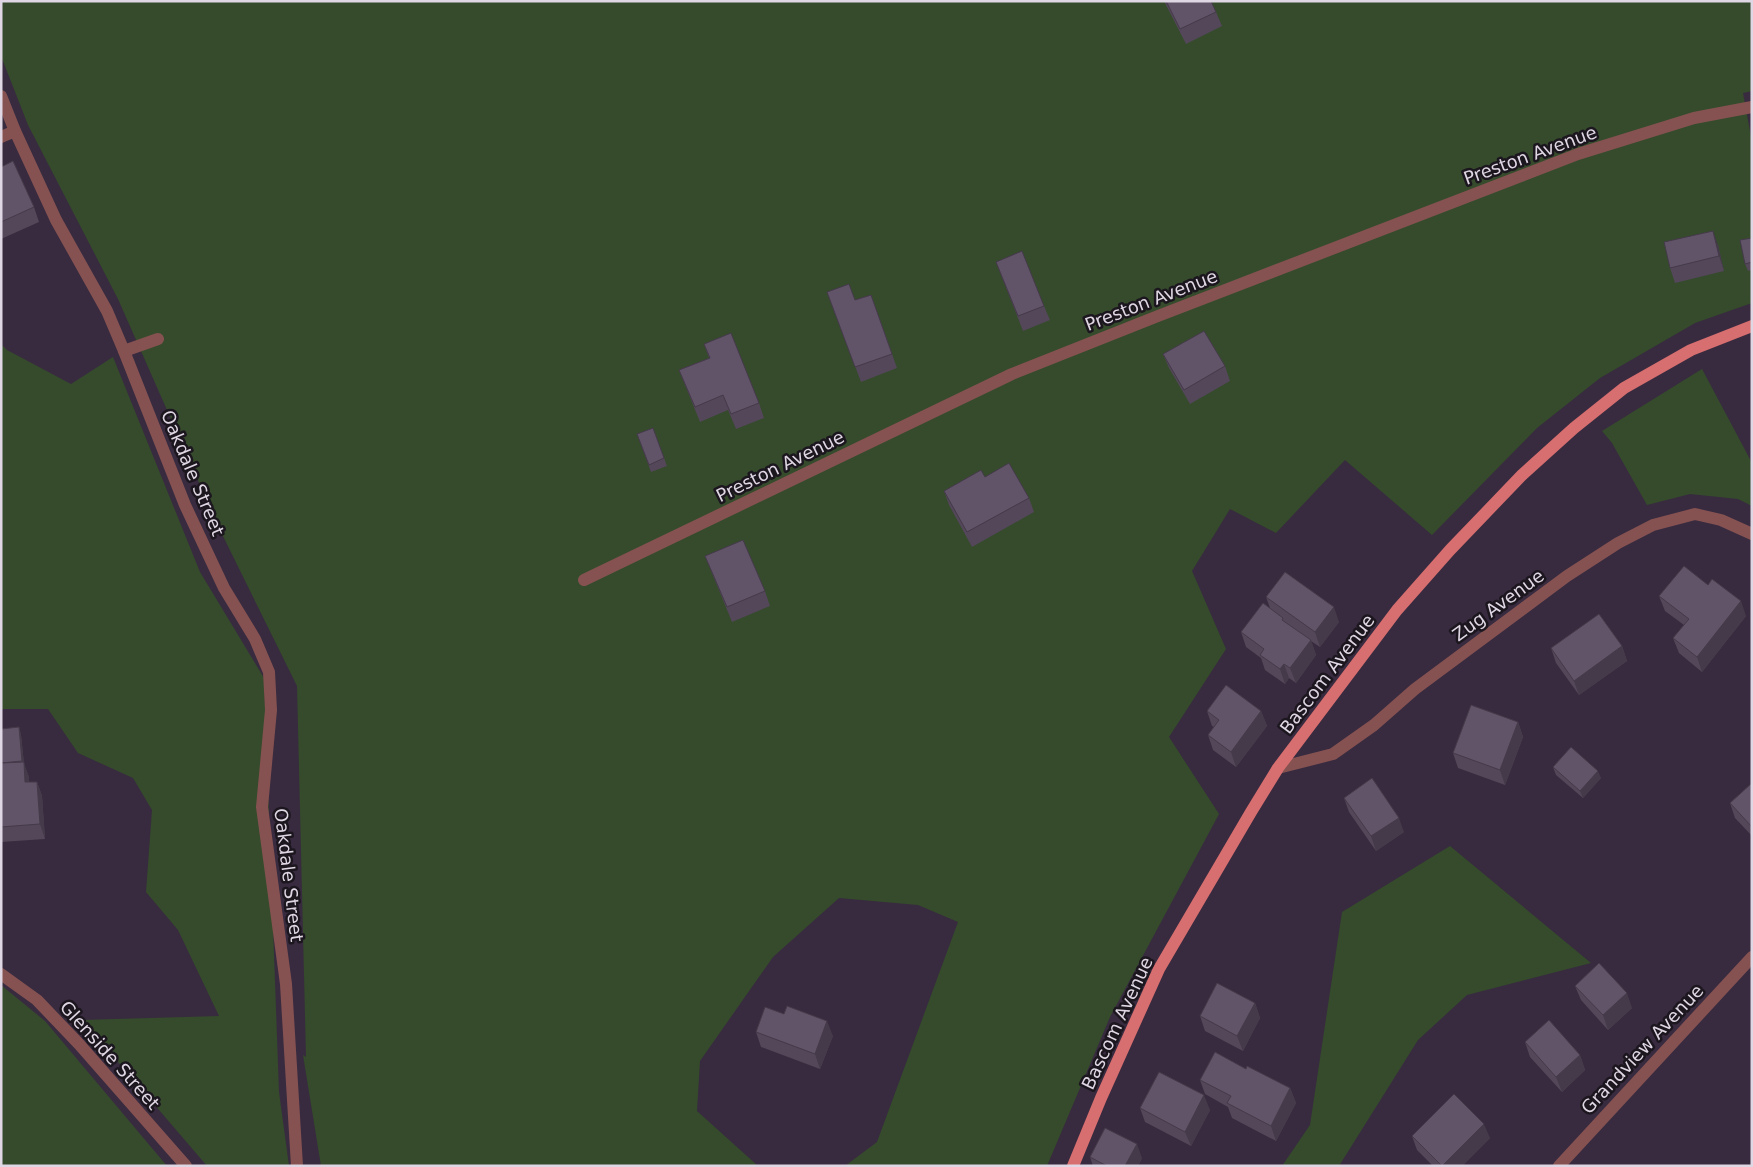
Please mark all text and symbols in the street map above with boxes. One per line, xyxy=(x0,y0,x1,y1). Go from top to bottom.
street label: Preston Avenue xyxy=(1461,121,1599,189)
street label: Preston Avenue xyxy=(1082,265,1220,335)
street label: Oakdale Street xyxy=(157,407,229,539)
street label: Preston Avenue xyxy=(712,426,848,506)
street label: Zug Avenue xyxy=(1448,565,1548,645)
street label: Bascom Avenue xyxy=(1275,610,1379,738)
street label: Oakdale Street xyxy=(270,807,308,943)
street label: Bascom Avenue xyxy=(1077,953,1157,1093)
street label: Grandview Avenue xyxy=(1577,980,1707,1118)
street label: Glenside Street xyxy=(56,996,164,1114)

